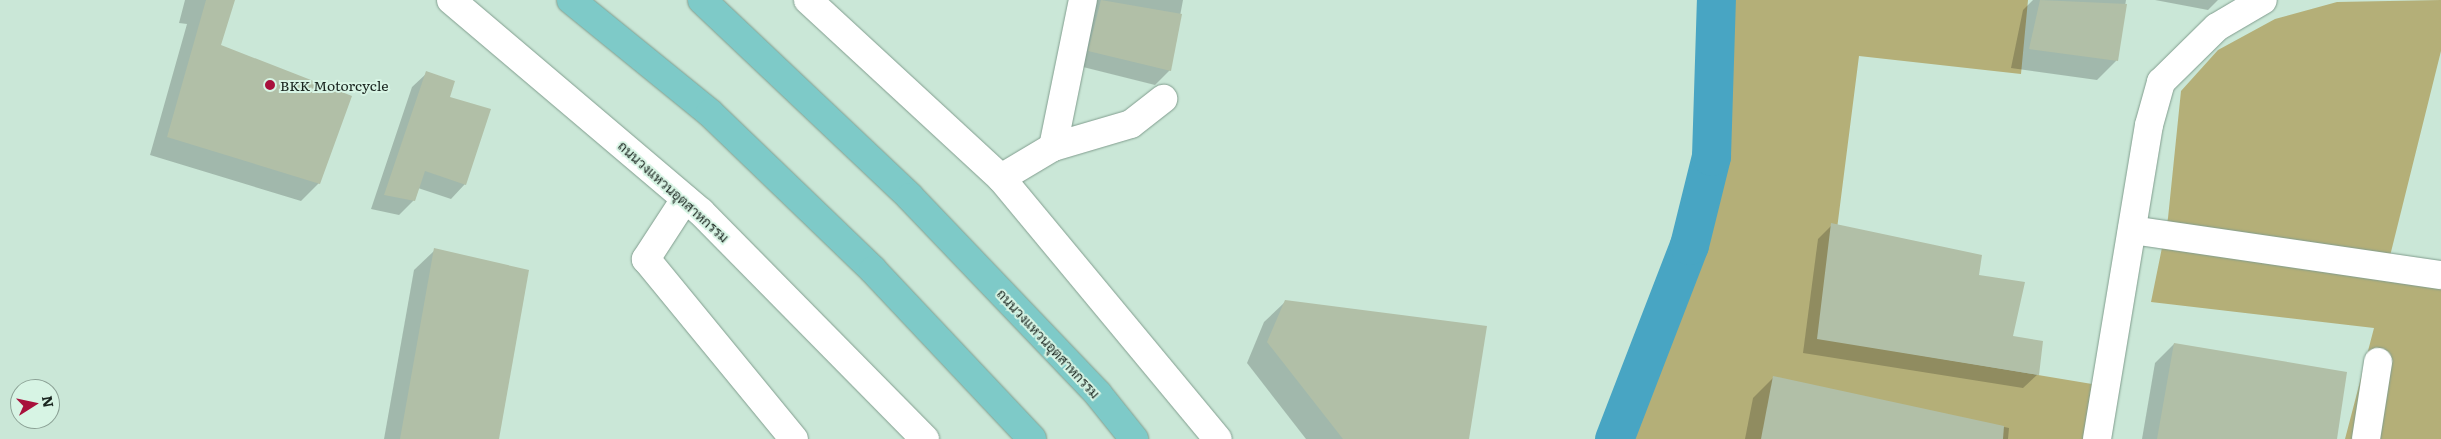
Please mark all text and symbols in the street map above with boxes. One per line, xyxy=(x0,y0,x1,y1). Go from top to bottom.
place label: BKK Motorcycle xyxy=(280,77,388,93)
marker: BKK Motorcycle xyxy=(264,79,276,91)
street label: ถนนวงแหวนอุตสาหกรรม xyxy=(615,137,733,245)
street label: ถนนวงแหวนอุตสาหกรรม xyxy=(994,285,1104,401)
north arrow xyxy=(10,379,60,429)
text: N xyxy=(38,394,60,409)

